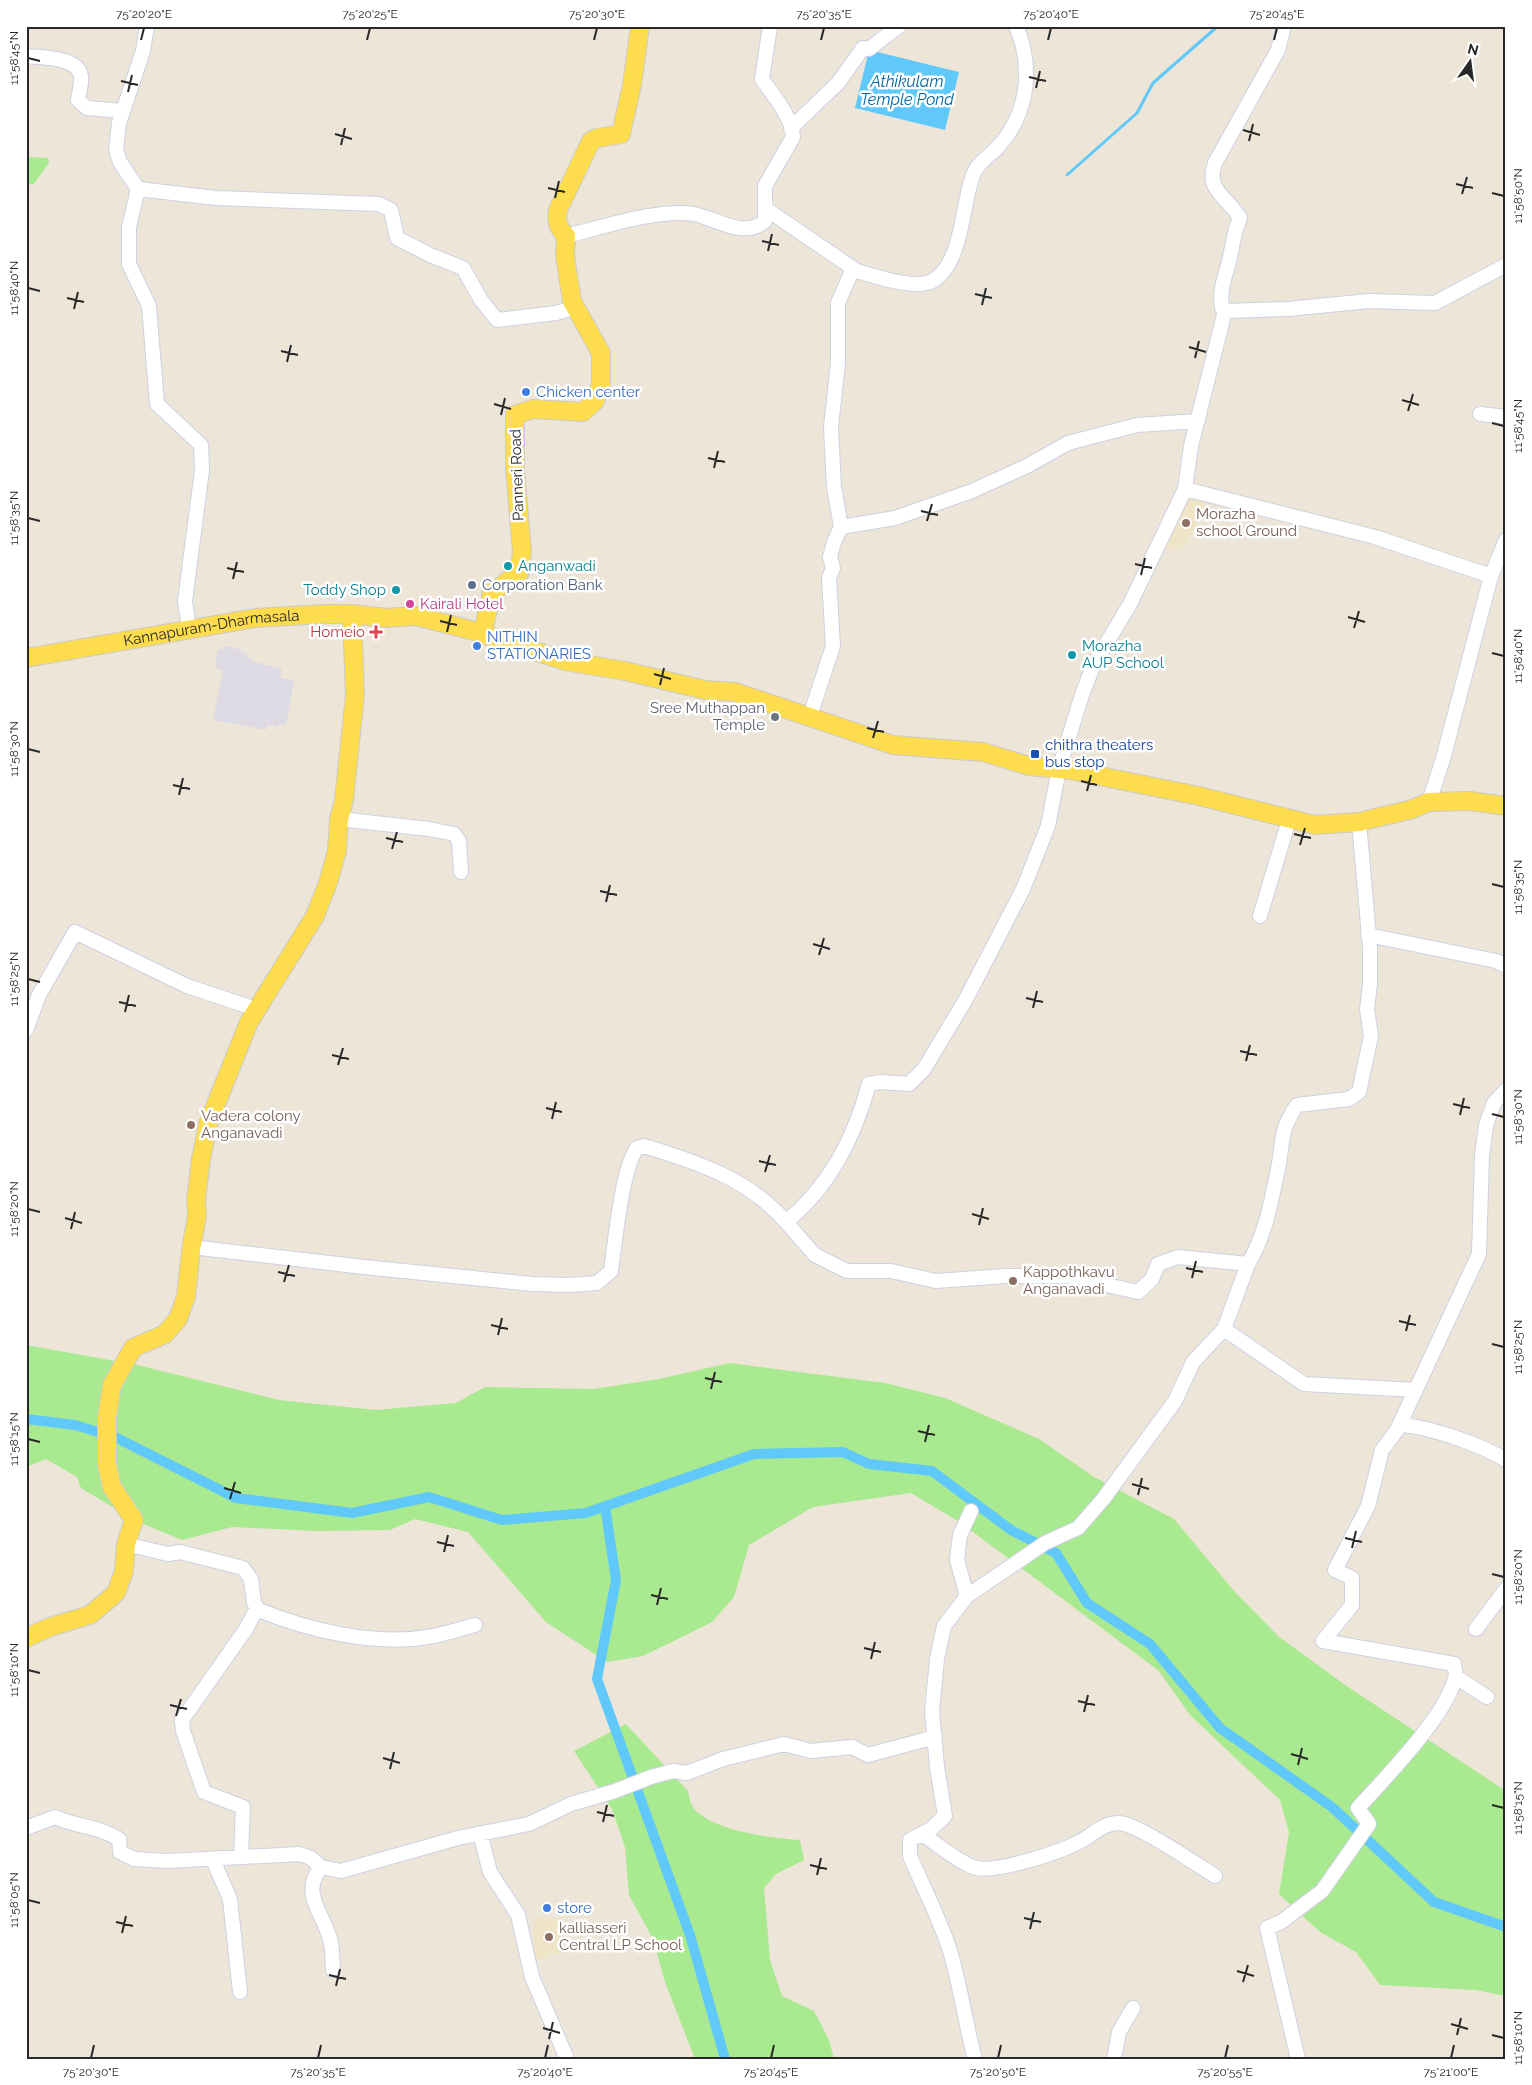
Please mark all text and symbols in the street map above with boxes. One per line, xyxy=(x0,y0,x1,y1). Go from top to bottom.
text: 75°20'20"E xyxy=(116,7,172,21)
text: 75°20'25"E xyxy=(342,7,398,21)
text: 75°20'30"E xyxy=(569,7,625,21)
text: 75°20'35"E xyxy=(796,7,852,21)
text: 75°20'40"E xyxy=(1023,7,1079,21)
text: 75°20'45"E xyxy=(1250,7,1304,21)
text: 11°58'45"N xyxy=(7,31,21,85)
north arrow xyxy=(1444,38,1494,88)
text: N xyxy=(1466,40,1480,58)
water label: Athikulam Temple Pond xyxy=(860,72,954,109)
text: 11°58'50"N xyxy=(1511,168,1525,224)
text: 11°58'40"N xyxy=(7,261,21,315)
place label: Chicken center xyxy=(536,383,641,401)
marker: Chicken center xyxy=(520,386,532,398)
text: 11°58'45"N xyxy=(1511,399,1525,453)
street label: Panneri Road xyxy=(506,429,528,521)
text: 11°58'35"N xyxy=(7,491,21,545)
place label: Morazha school Ground xyxy=(1196,505,1297,540)
marker: Morazha school Ground xyxy=(1180,517,1192,529)
place label: Anganwadi xyxy=(518,557,596,575)
marker: Anganwadi xyxy=(502,560,514,572)
place label: Corporation Bank xyxy=(482,576,603,594)
marker: Corporation Bank xyxy=(466,579,478,591)
place label: Toddy Shop xyxy=(303,581,386,599)
marker: Toddy Shop xyxy=(390,584,402,596)
place label: Kairali Hotel xyxy=(420,595,504,613)
marker: Kairali Hotel xyxy=(404,598,416,610)
street label: Kannapuram-Dharmasala xyxy=(122,606,300,650)
place label: Homeio xyxy=(310,623,365,641)
marker: Homeio xyxy=(369,625,383,639)
place label: NITHIN STATIONARIES xyxy=(487,628,591,663)
text: 11°58'40"N xyxy=(1511,629,1525,683)
place label: Morazha AUP School xyxy=(1082,637,1165,672)
marker: NITHIN STATIONARIES xyxy=(471,640,483,652)
marker: Morazha AUP School xyxy=(1066,649,1078,661)
place label: Sree Muthappan Temple xyxy=(650,699,765,734)
marker: Sree Muthappan Temple xyxy=(769,711,781,723)
text: 11°58'30"N xyxy=(7,721,21,777)
place label: chithra theaters bus stop xyxy=(1045,736,1153,771)
marker: chithra theaters bus stop xyxy=(1029,748,1041,760)
text: 11°58'35"N xyxy=(1511,860,1525,914)
text: 11°58'25"N xyxy=(7,952,21,1006)
text: 11°58'30"N xyxy=(1511,1089,1525,1145)
place label: Vadera colony Anganavadi xyxy=(201,1107,301,1142)
marker: Vadera colony Anganavadi xyxy=(185,1119,197,1131)
text: 11°58'20"N xyxy=(7,1181,21,1237)
place label: Kappothkavu Anganavadi xyxy=(1023,1263,1115,1298)
marker: Kappothkavu Anganavadi xyxy=(1007,1275,1019,1287)
text: 11°58'25"N xyxy=(1511,1320,1525,1374)
text: 11°58'15"N xyxy=(7,1412,21,1466)
text: 11°58'20"N xyxy=(1511,1549,1525,1605)
text: 11°58'10"N xyxy=(7,1643,21,1697)
text: 11°58'15"N xyxy=(1511,1781,1525,1835)
text: 11°58'05"N xyxy=(7,1872,21,1928)
place label: store xyxy=(557,1899,592,1917)
marker: store xyxy=(541,1902,553,1914)
place label: kalliasseri Central LP School xyxy=(559,1919,683,1954)
marker: kalliasseri Central LP School xyxy=(543,1931,555,1943)
text: 11°58'10"N xyxy=(1511,2011,1525,2065)
text: 75°20'30"E xyxy=(63,2065,119,2079)
text: 75°20'35"E xyxy=(290,2065,346,2079)
text: 75°20'40"E xyxy=(517,2065,573,2079)
text: 75°20'45"E xyxy=(744,2065,798,2079)
text: 75°20'50"E xyxy=(970,2065,1026,2079)
text: 75°20'55"E xyxy=(1197,2065,1253,2079)
text: 75°21'00"E xyxy=(1424,2065,1478,2079)

